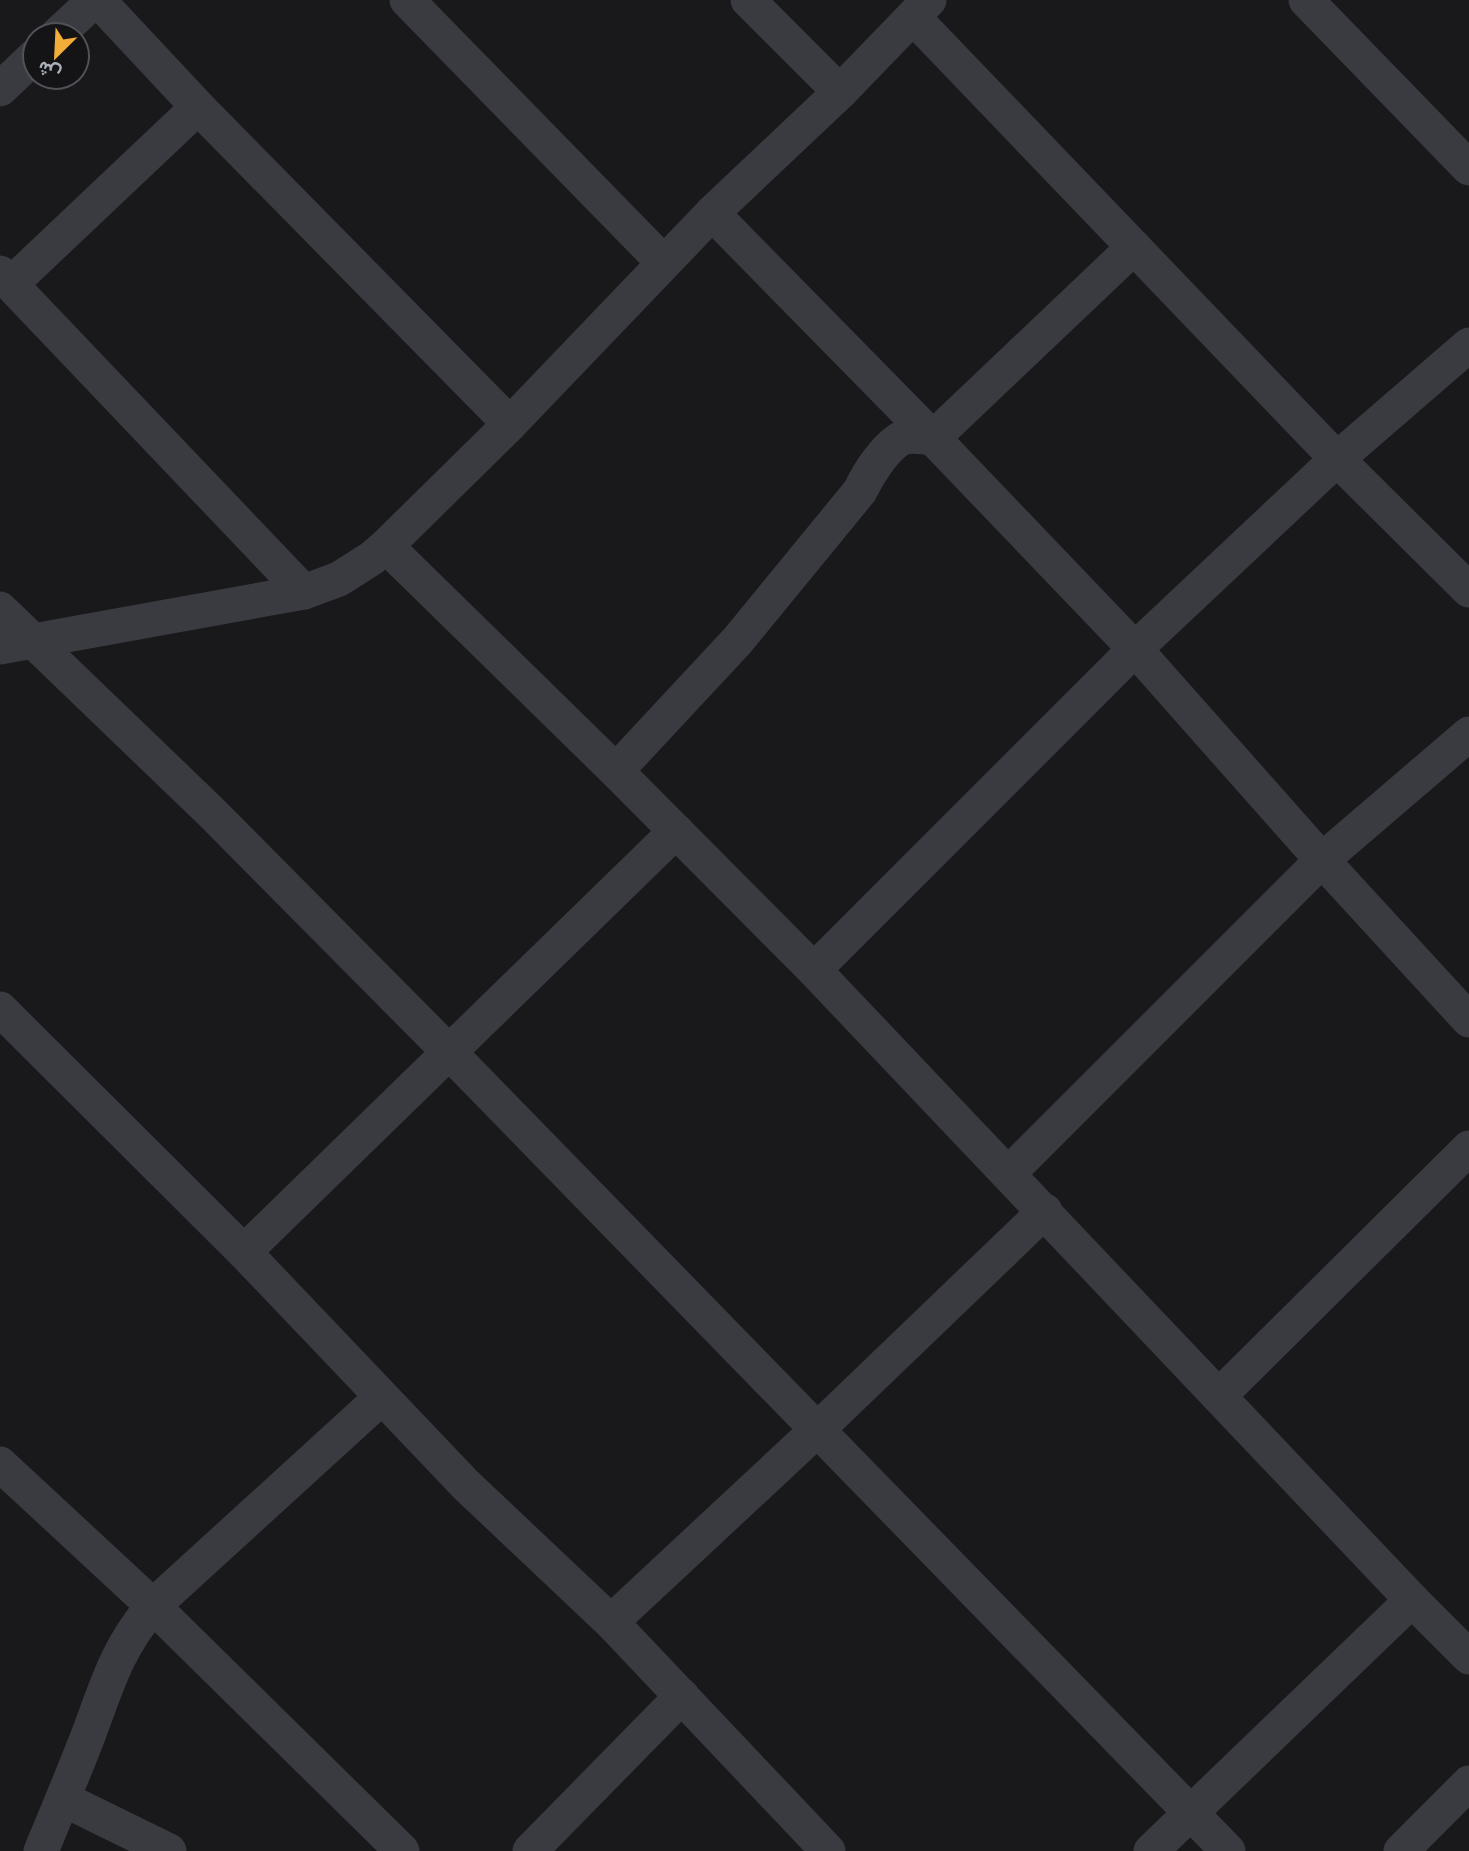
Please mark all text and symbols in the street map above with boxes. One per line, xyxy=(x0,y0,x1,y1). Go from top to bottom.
north arrow xyxy=(21,21,91,91)
text: ش xyxy=(34,56,64,86)

